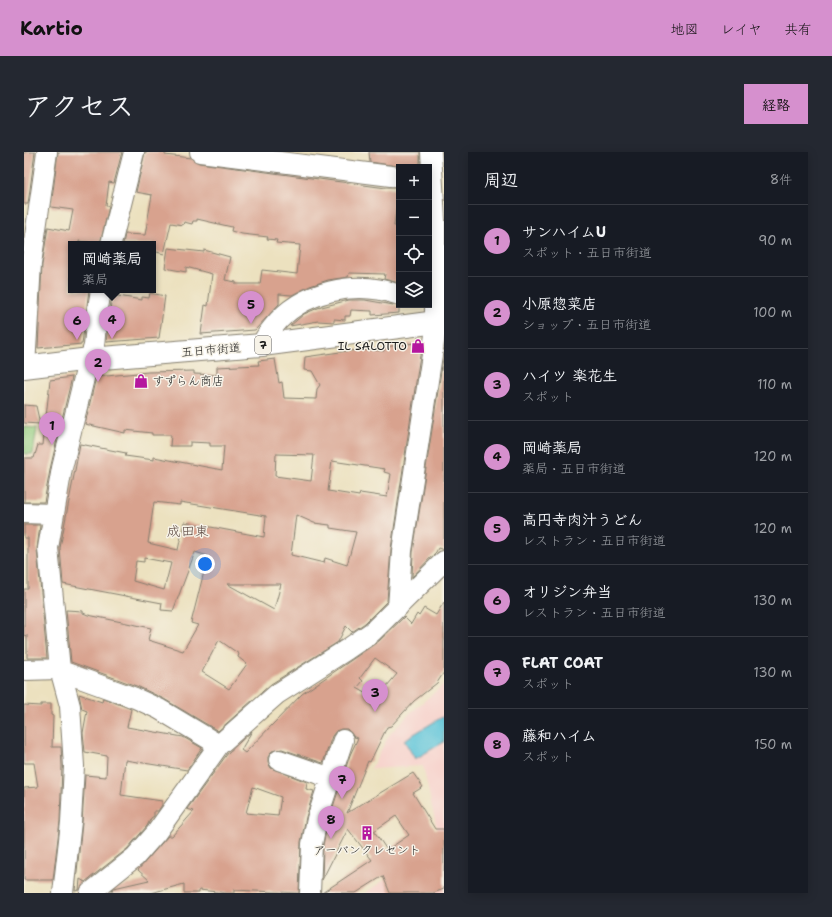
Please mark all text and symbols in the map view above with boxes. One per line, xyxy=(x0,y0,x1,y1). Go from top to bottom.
text: Kartio xyxy=(20,16,83,41)
text: 地図 xyxy=(671,20,699,38)
text: レイヤ xyxy=(721,20,762,38)
text: 共有 xyxy=(784,20,812,38)
button: 経路 xyxy=(744,84,808,124)
text: アクセス xyxy=(24,87,134,125)
map controls xyxy=(396,164,432,308)
button: + xyxy=(396,164,432,200)
text: 周辺 xyxy=(484,169,518,191)
text: 8件 xyxy=(770,171,792,188)
button: − xyxy=(396,200,432,236)
text: サンハイムU xyxy=(522,222,606,242)
text: 1 xyxy=(494,232,500,249)
text: 90 m xyxy=(758,232,792,249)
button: locate xyxy=(396,236,432,272)
popup xyxy=(68,241,156,293)
text: スポット · 五日市街道 xyxy=(522,244,652,261)
text: 岡崎薬局 xyxy=(82,249,142,269)
text: 薬局 xyxy=(82,271,108,288)
button: layers xyxy=(396,272,432,308)
pin: 5 xyxy=(238,291,264,324)
text: 小原惣菜店 xyxy=(522,294,597,314)
text: 2 xyxy=(492,304,502,321)
text: 100 m xyxy=(753,304,792,321)
pin: 4 xyxy=(99,306,125,339)
pin: 6 xyxy=(64,307,90,340)
text: ショップ · 五日市街道 xyxy=(522,316,651,333)
road number: 7 xyxy=(255,336,271,354)
place label: IL SALOTTO xyxy=(338,338,407,354)
shop icon: IL SALOTTO xyxy=(410,338,426,354)
street label: 五日市街道 xyxy=(180,339,242,361)
pin: 2 xyxy=(85,349,111,382)
text: ハイツ 楽花生 xyxy=(522,366,617,386)
shop icon: すずらん商店 xyxy=(133,373,149,389)
place label: すずらん商店 xyxy=(152,373,224,389)
text: 3 xyxy=(492,376,502,393)
text: 110 m xyxy=(757,376,792,393)
text: スポット xyxy=(522,388,574,405)
pin: 1 xyxy=(39,412,65,445)
text: 岡崎薬局 xyxy=(522,438,582,458)
text: 4 xyxy=(492,448,502,465)
text: 120 m xyxy=(754,448,792,465)
text: 薬局 · 五日市街道 xyxy=(522,460,626,477)
text: 高円寺肉汁うどん xyxy=(522,510,643,530)
text: 5 xyxy=(493,520,501,537)
text: 120 m xyxy=(754,520,792,537)
district label: 成田東 xyxy=(167,522,209,540)
text: レストラン · 五日市街道 xyxy=(522,532,666,549)
your location xyxy=(195,554,215,574)
text: オリジン弁当 xyxy=(522,582,612,602)
text: 6 xyxy=(492,592,502,609)
text: 130 m xyxy=(754,592,792,609)
text: レストラン · 五日市街道 xyxy=(522,604,666,621)
text: FLAT COAT xyxy=(522,653,603,673)
text: 7 xyxy=(492,664,502,681)
text: 130 m xyxy=(754,664,792,681)
text: スポット xyxy=(522,675,574,692)
pin: 3 xyxy=(362,679,388,712)
text: 藤和ハイム xyxy=(522,726,596,746)
text: 8 xyxy=(492,736,502,753)
text: 150 m xyxy=(754,736,792,753)
text: スポット xyxy=(522,748,574,765)
pin: 7 xyxy=(329,766,355,799)
pin: 8 xyxy=(318,806,344,839)
building icon: アーバンクレセント xyxy=(359,825,375,841)
place label: アーバンクレセント xyxy=(313,842,421,858)

